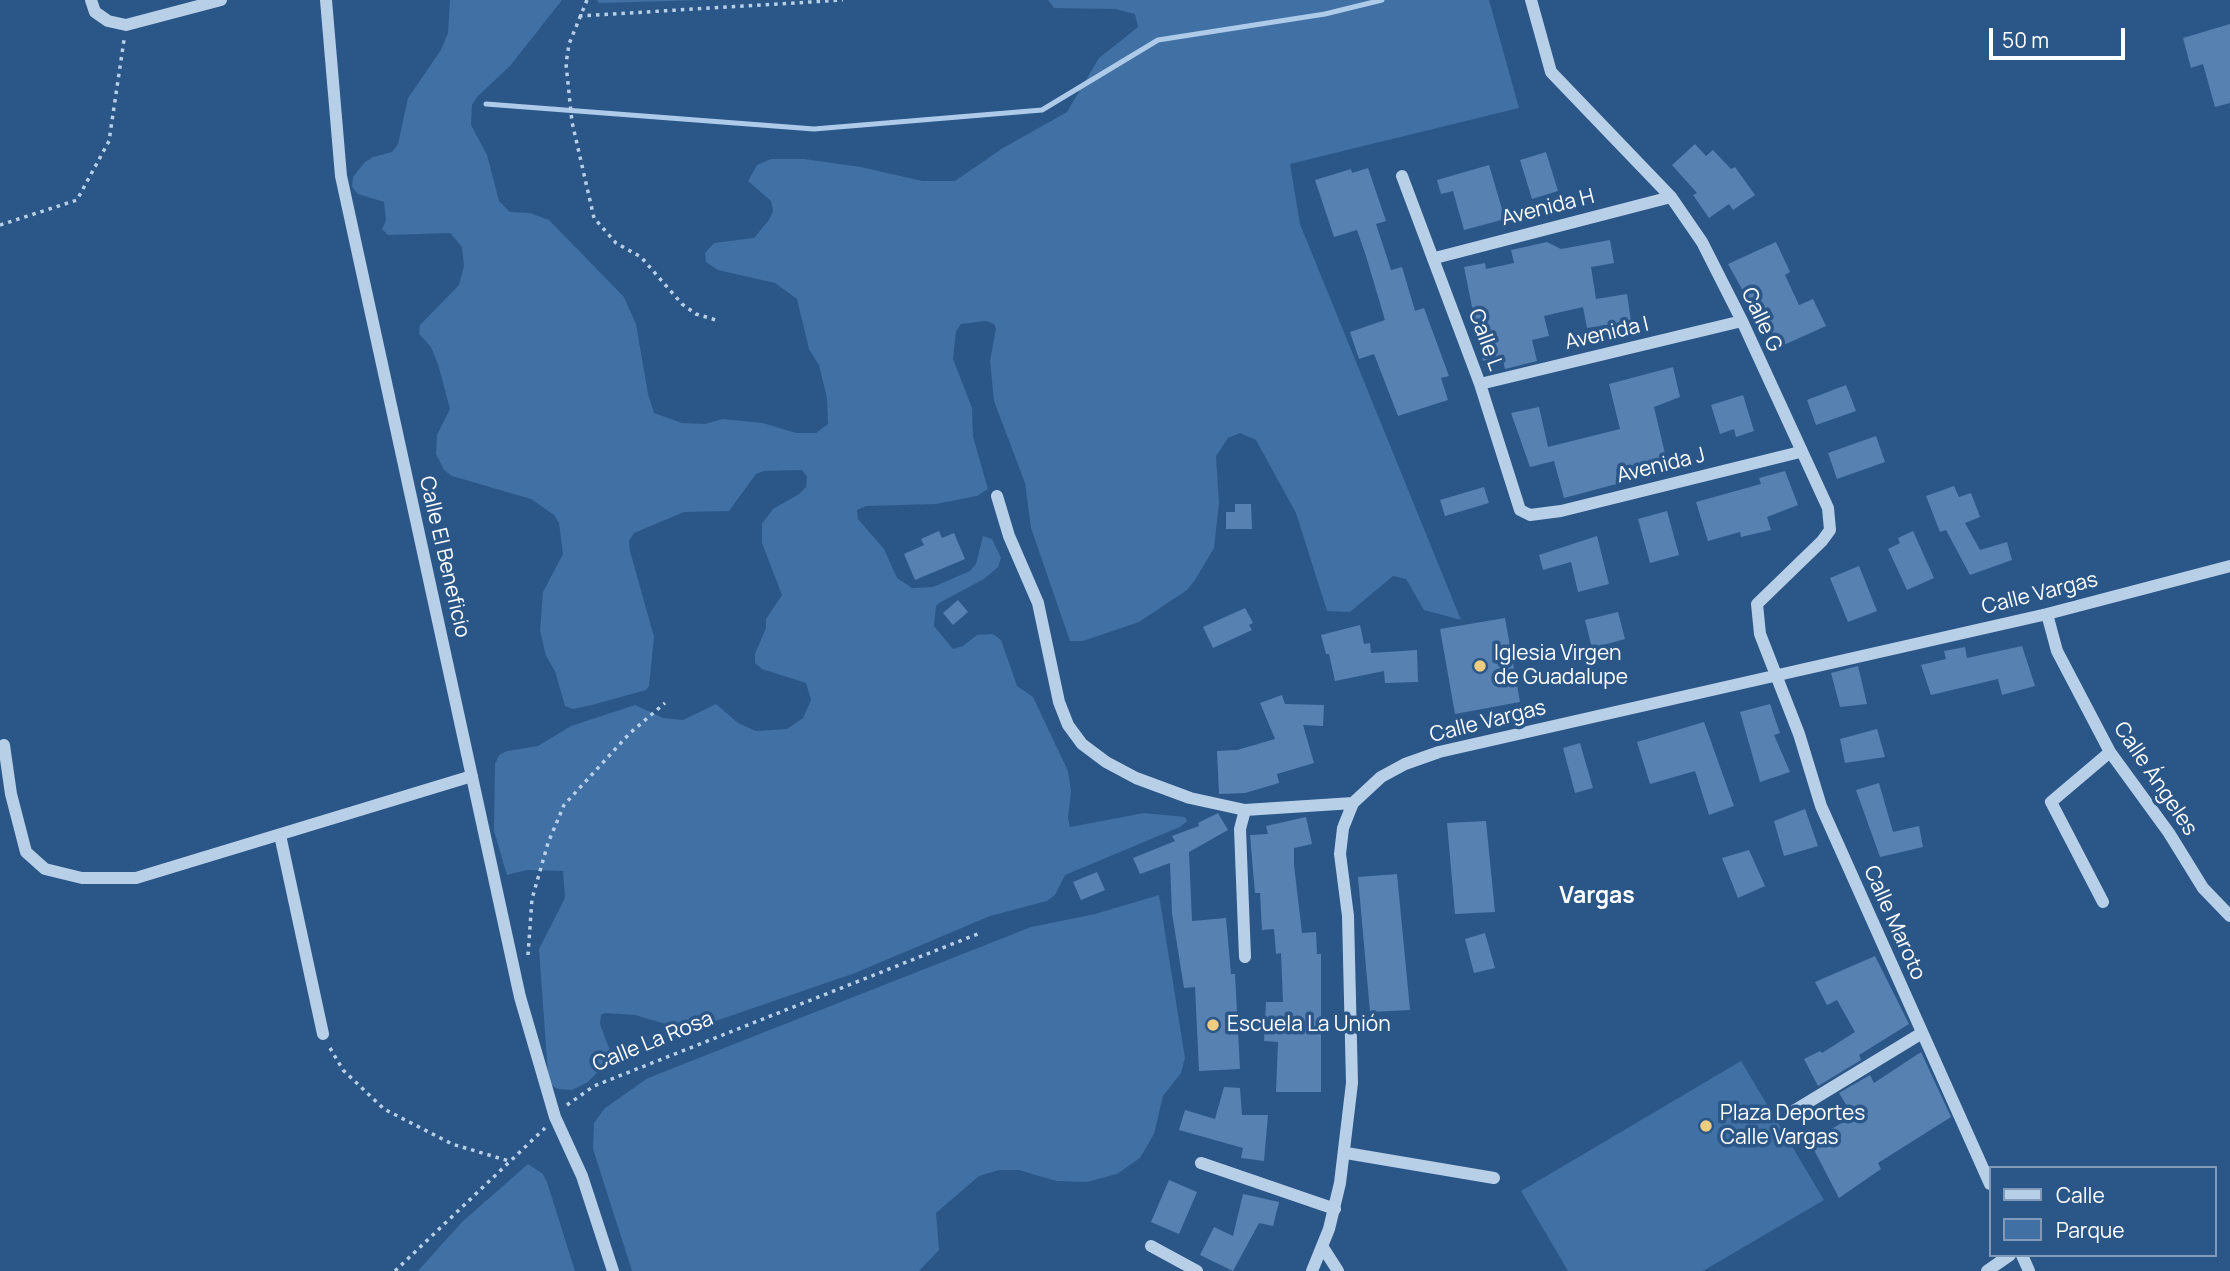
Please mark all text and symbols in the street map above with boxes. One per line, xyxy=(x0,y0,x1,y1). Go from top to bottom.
scale bar xyxy=(1992,14,2128,58)
text: 50 m xyxy=(2002,26,2049,54)
street label: Avenida H xyxy=(1499,184,1597,232)
street label: Calle G xyxy=(1735,284,1787,356)
street label: Calle L xyxy=(1462,306,1508,374)
street label: Avenida I xyxy=(1563,312,1651,356)
street label: Avenida J xyxy=(1614,443,1708,489)
street label: Calle El Beneficio xyxy=(413,474,475,640)
street label: Calle Vargas xyxy=(1979,567,2101,621)
place label: Iglesia Virgen de Guadalupe xyxy=(1494,641,1628,691)
marker: Iglesia Virgen de Guadalupe xyxy=(1472,658,1488,674)
street label: Calle Vargas xyxy=(1427,695,1549,749)
street label: Calle Ángeles xyxy=(2108,717,2202,841)
street label: Calle Maroto xyxy=(1858,862,1930,984)
district label: Vargas xyxy=(1559,883,1635,911)
street label: Calle La Rosa xyxy=(589,1006,717,1078)
place label: Escuela La Unión xyxy=(1227,1012,1391,1038)
marker: Escuela La Unión xyxy=(1205,1017,1221,1033)
place label: Plaza Deportes Calle Vargas xyxy=(1720,1101,1865,1151)
marker: Plaza Deportes Calle Vargas xyxy=(1698,1118,1714,1134)
legend xyxy=(1988,1166,2216,1257)
text: Calle xyxy=(2056,1181,2105,1209)
text: Parque xyxy=(2056,1216,2125,1244)

